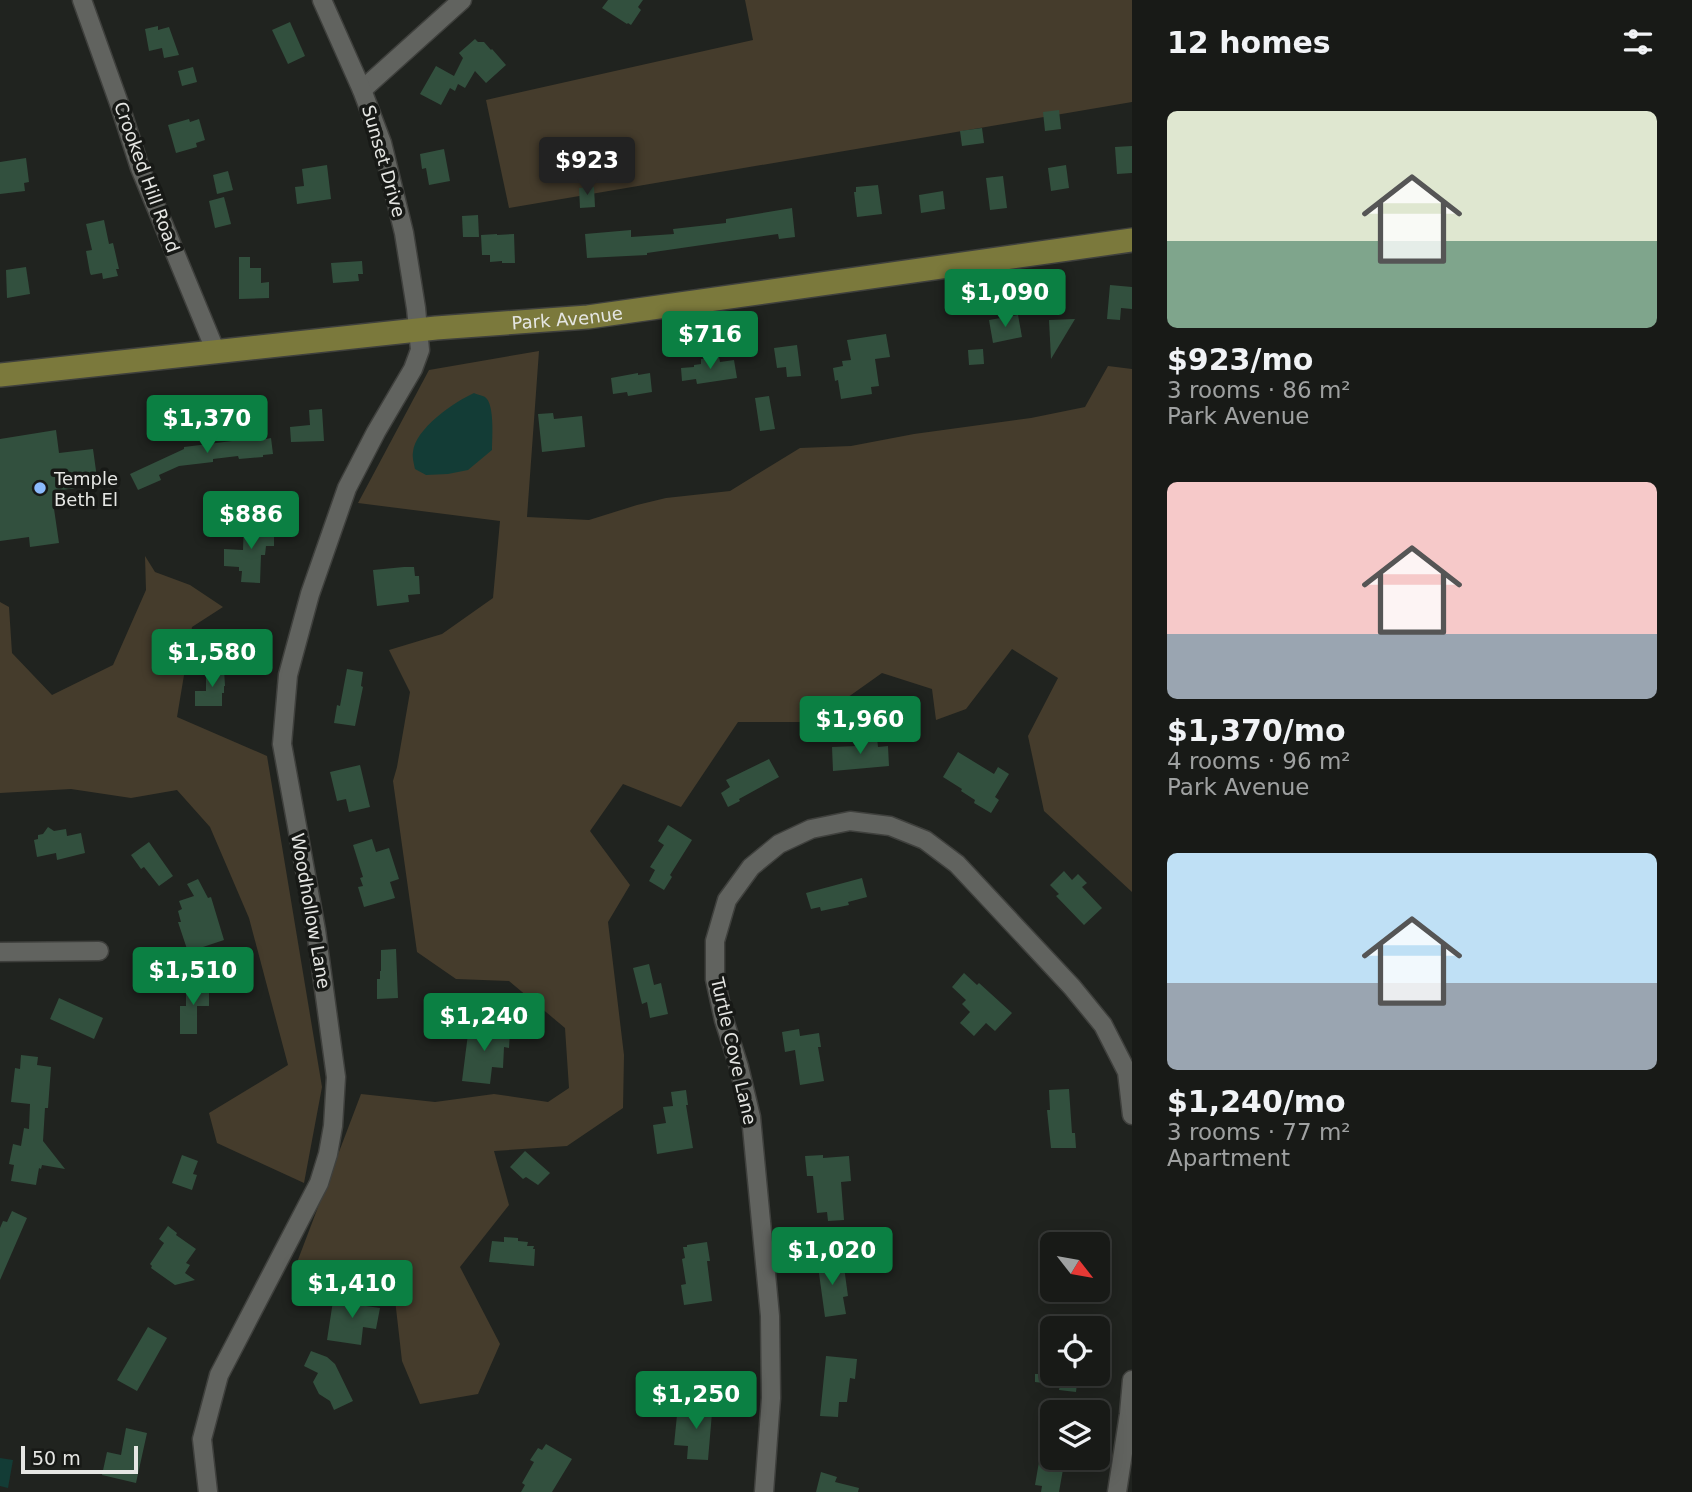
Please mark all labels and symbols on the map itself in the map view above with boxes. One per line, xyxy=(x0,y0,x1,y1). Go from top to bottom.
street label: Crooked Hill Road xyxy=(110,99,184,255)
street label: Sunset Drive xyxy=(358,103,410,219)
pin: $923 xyxy=(546,138,628,197)
pin: $1,090 xyxy=(948,270,1062,329)
street label: Park Avenue xyxy=(511,302,624,333)
pin: $716 xyxy=(669,312,751,371)
pin: $1,370 xyxy=(150,396,264,455)
place label: Temple Beth El xyxy=(53,468,118,510)
marker: Temple Beth El xyxy=(32,480,48,496)
pin: $886 xyxy=(210,491,292,551)
pin: $1,580 xyxy=(155,630,269,689)
pin: $1,960 xyxy=(803,696,917,756)
street label: Woodhollow Lane xyxy=(287,832,335,990)
pin: $1,510 xyxy=(136,948,250,1007)
street label: Turtle Cove Lane xyxy=(707,974,761,1127)
pin: $1,240 xyxy=(427,993,541,1053)
pin: $1,020 xyxy=(775,1228,889,1287)
north arrow xyxy=(1040,1232,1110,1302)
pin: $1,410 xyxy=(295,1260,409,1320)
pin: $1,250 xyxy=(639,1372,753,1431)
scale bar xyxy=(21,1443,138,1475)

